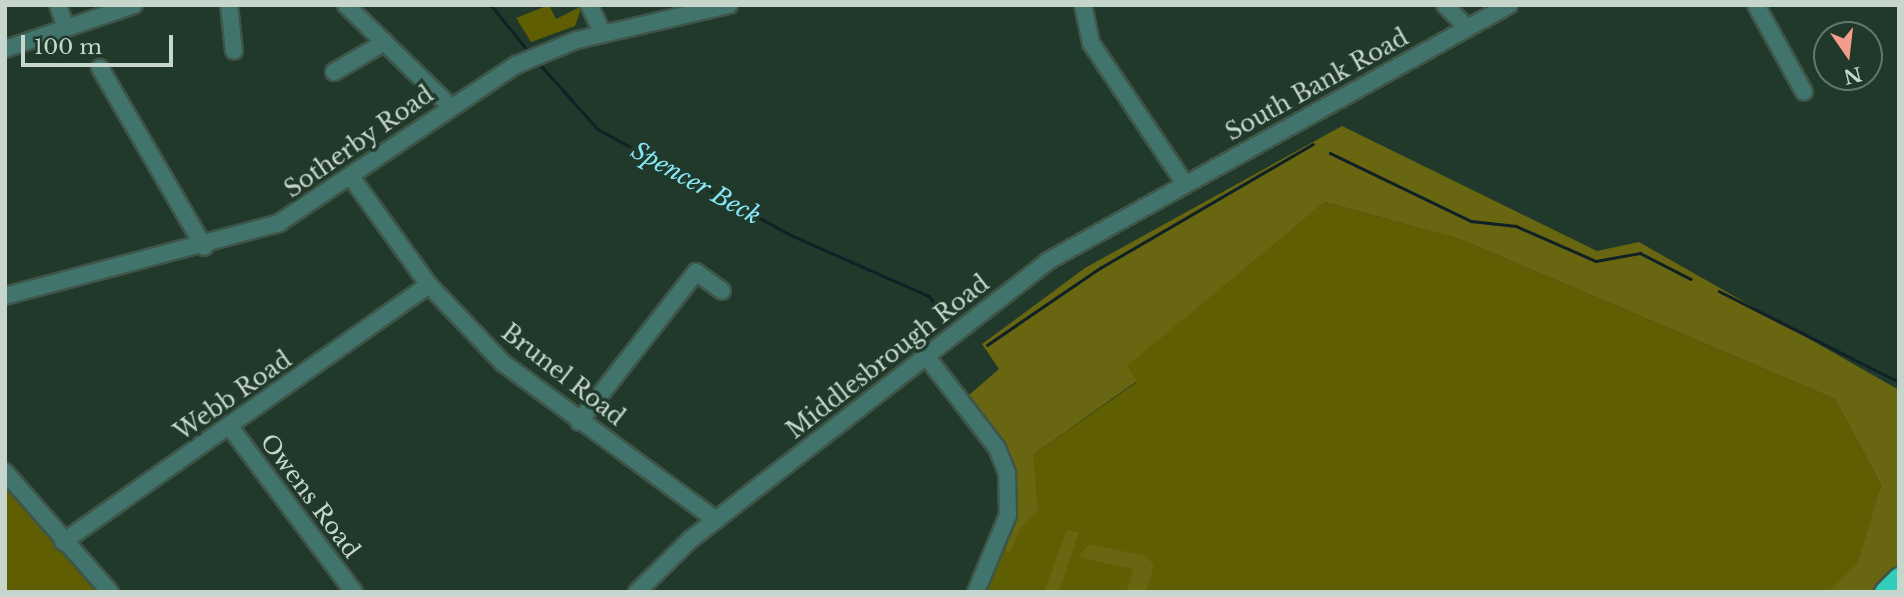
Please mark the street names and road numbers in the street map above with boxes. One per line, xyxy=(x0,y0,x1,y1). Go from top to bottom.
street label: South Bank Road xyxy=(1221,23,1413,147)
street label: Sotherby Road xyxy=(279,80,439,204)
street label: Middlesbrough Road xyxy=(782,270,994,444)
street label: Brunel Road xyxy=(496,318,630,432)
street label: Webb Road xyxy=(169,346,297,446)
street label: Owens Road xyxy=(254,429,366,563)

